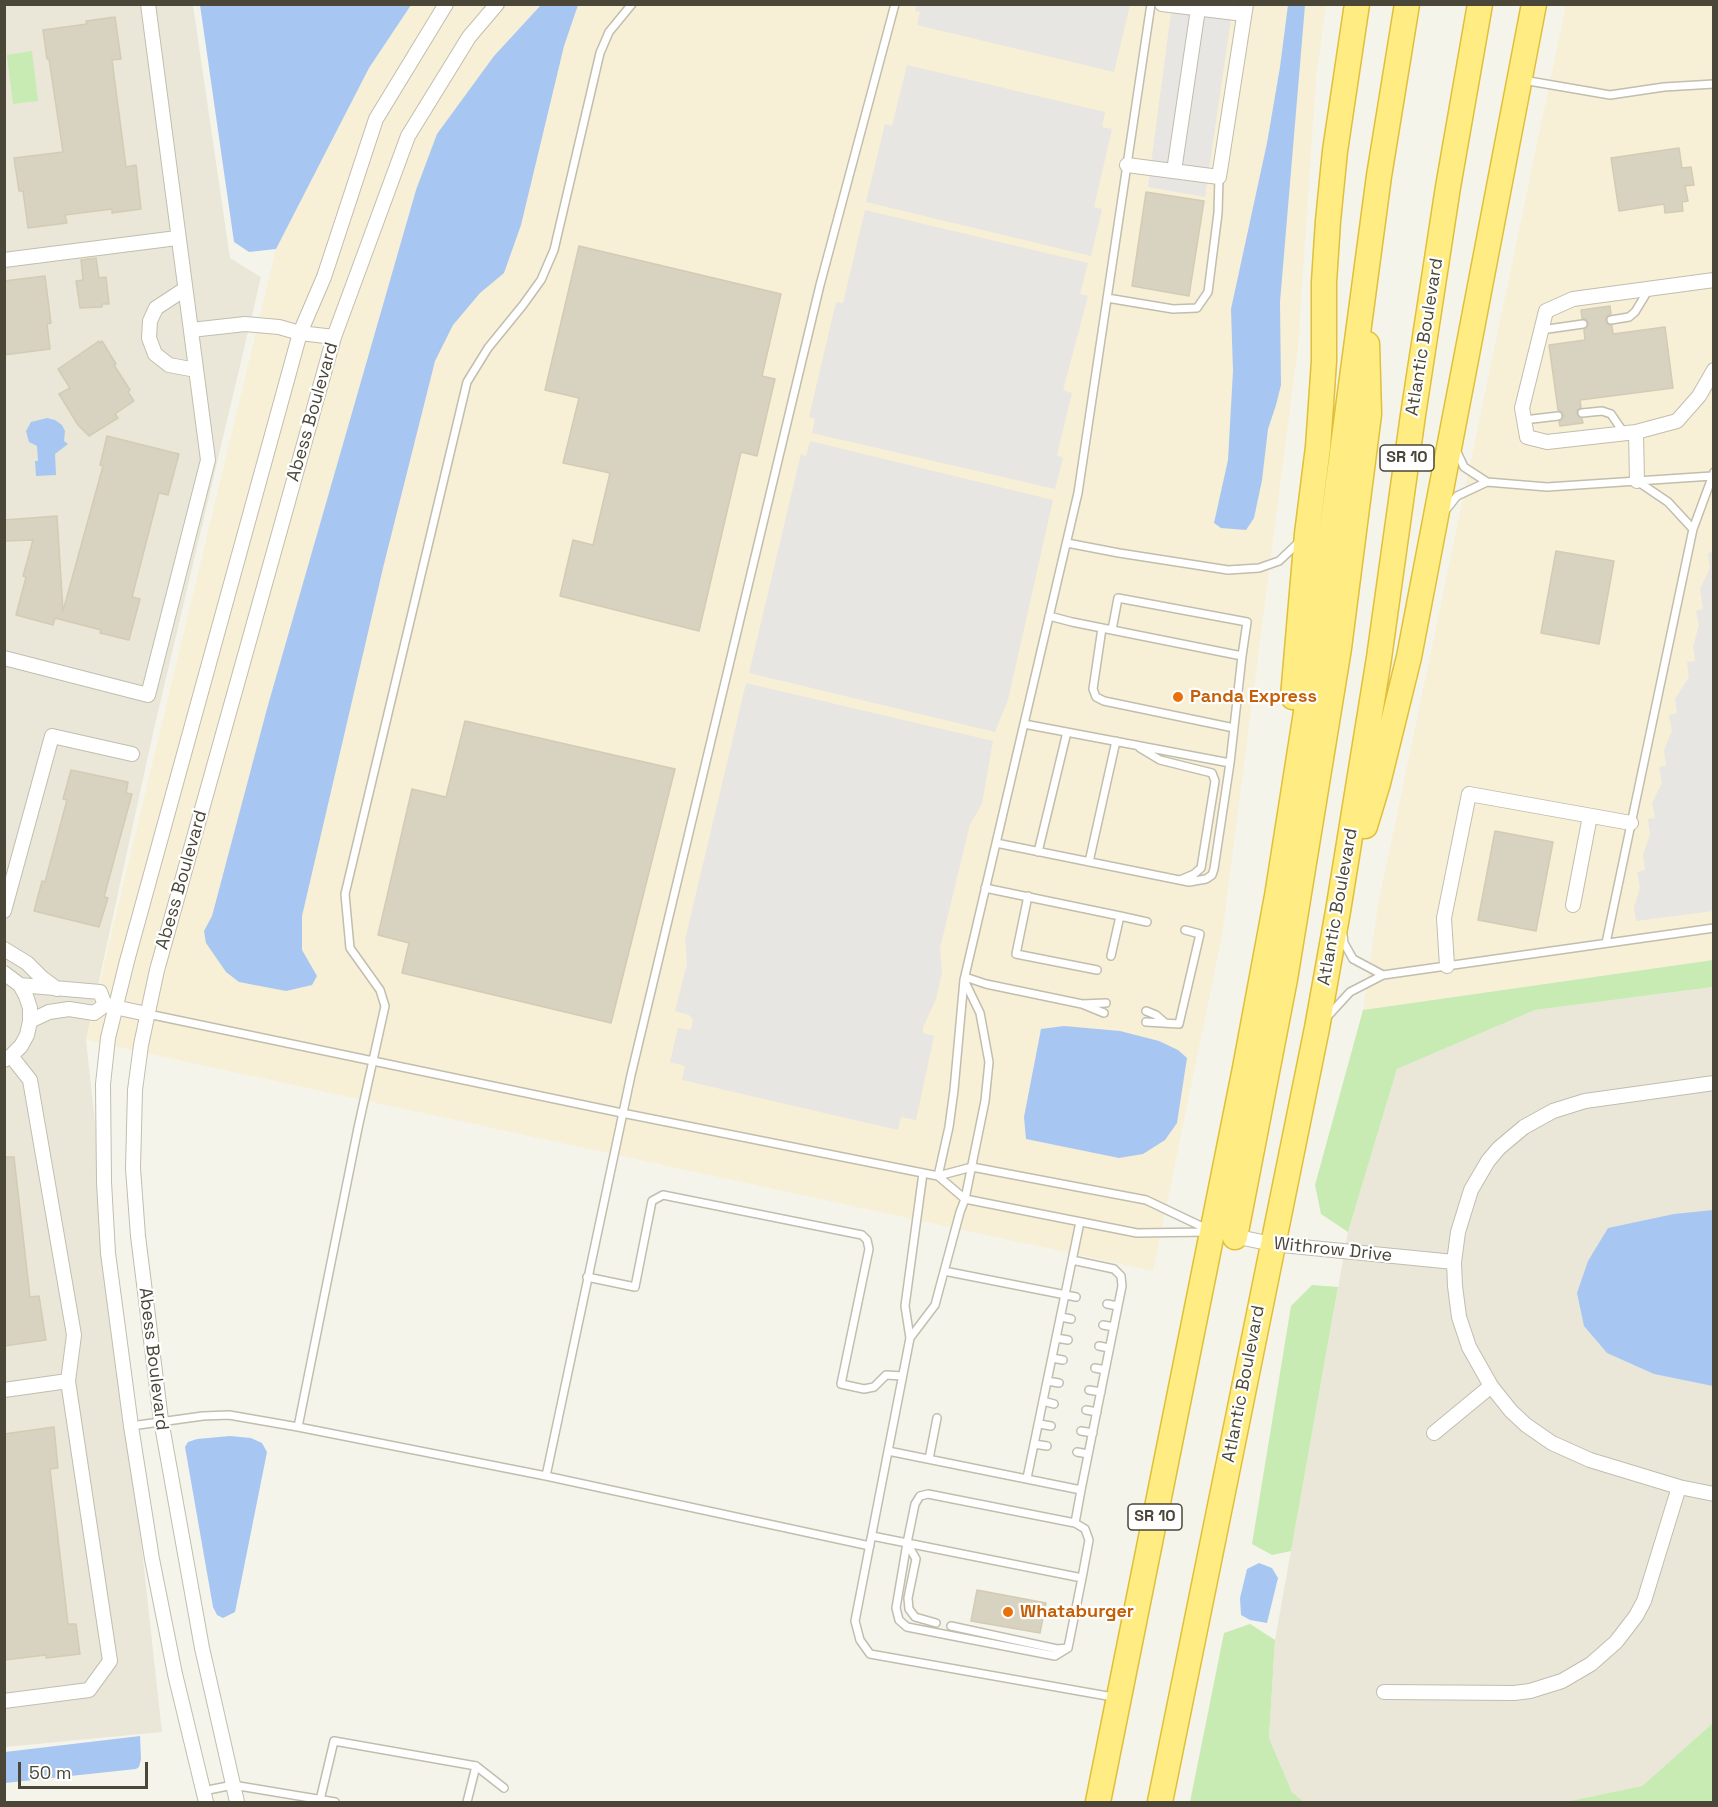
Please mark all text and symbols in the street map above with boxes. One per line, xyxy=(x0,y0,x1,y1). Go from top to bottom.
street label: Atlantic Boulevard xyxy=(1402,257,1448,417)
street label: Abess Boulevard xyxy=(283,340,343,484)
road number: SR 10 xyxy=(1380,445,1434,471)
place label: Panda Express xyxy=(1190,686,1317,708)
marker: Panda Express xyxy=(1171,690,1185,704)
street label: Abess Boulevard xyxy=(152,808,212,952)
street label: Atlantic Boulevard xyxy=(1314,827,1362,987)
street label: Withrow Drive xyxy=(1273,1233,1393,1267)
street label: Abess Boulevard xyxy=(134,1286,172,1432)
street label: Atlantic Boulevard xyxy=(1218,1304,1270,1464)
road number: SR 10 xyxy=(1128,1504,1182,1530)
place label: Whataburger xyxy=(1020,1601,1134,1623)
marker: Whataburger xyxy=(1001,1605,1015,1619)
scale bar xyxy=(21,1750,152,1788)
text: 50 m xyxy=(29,1761,71,1784)

